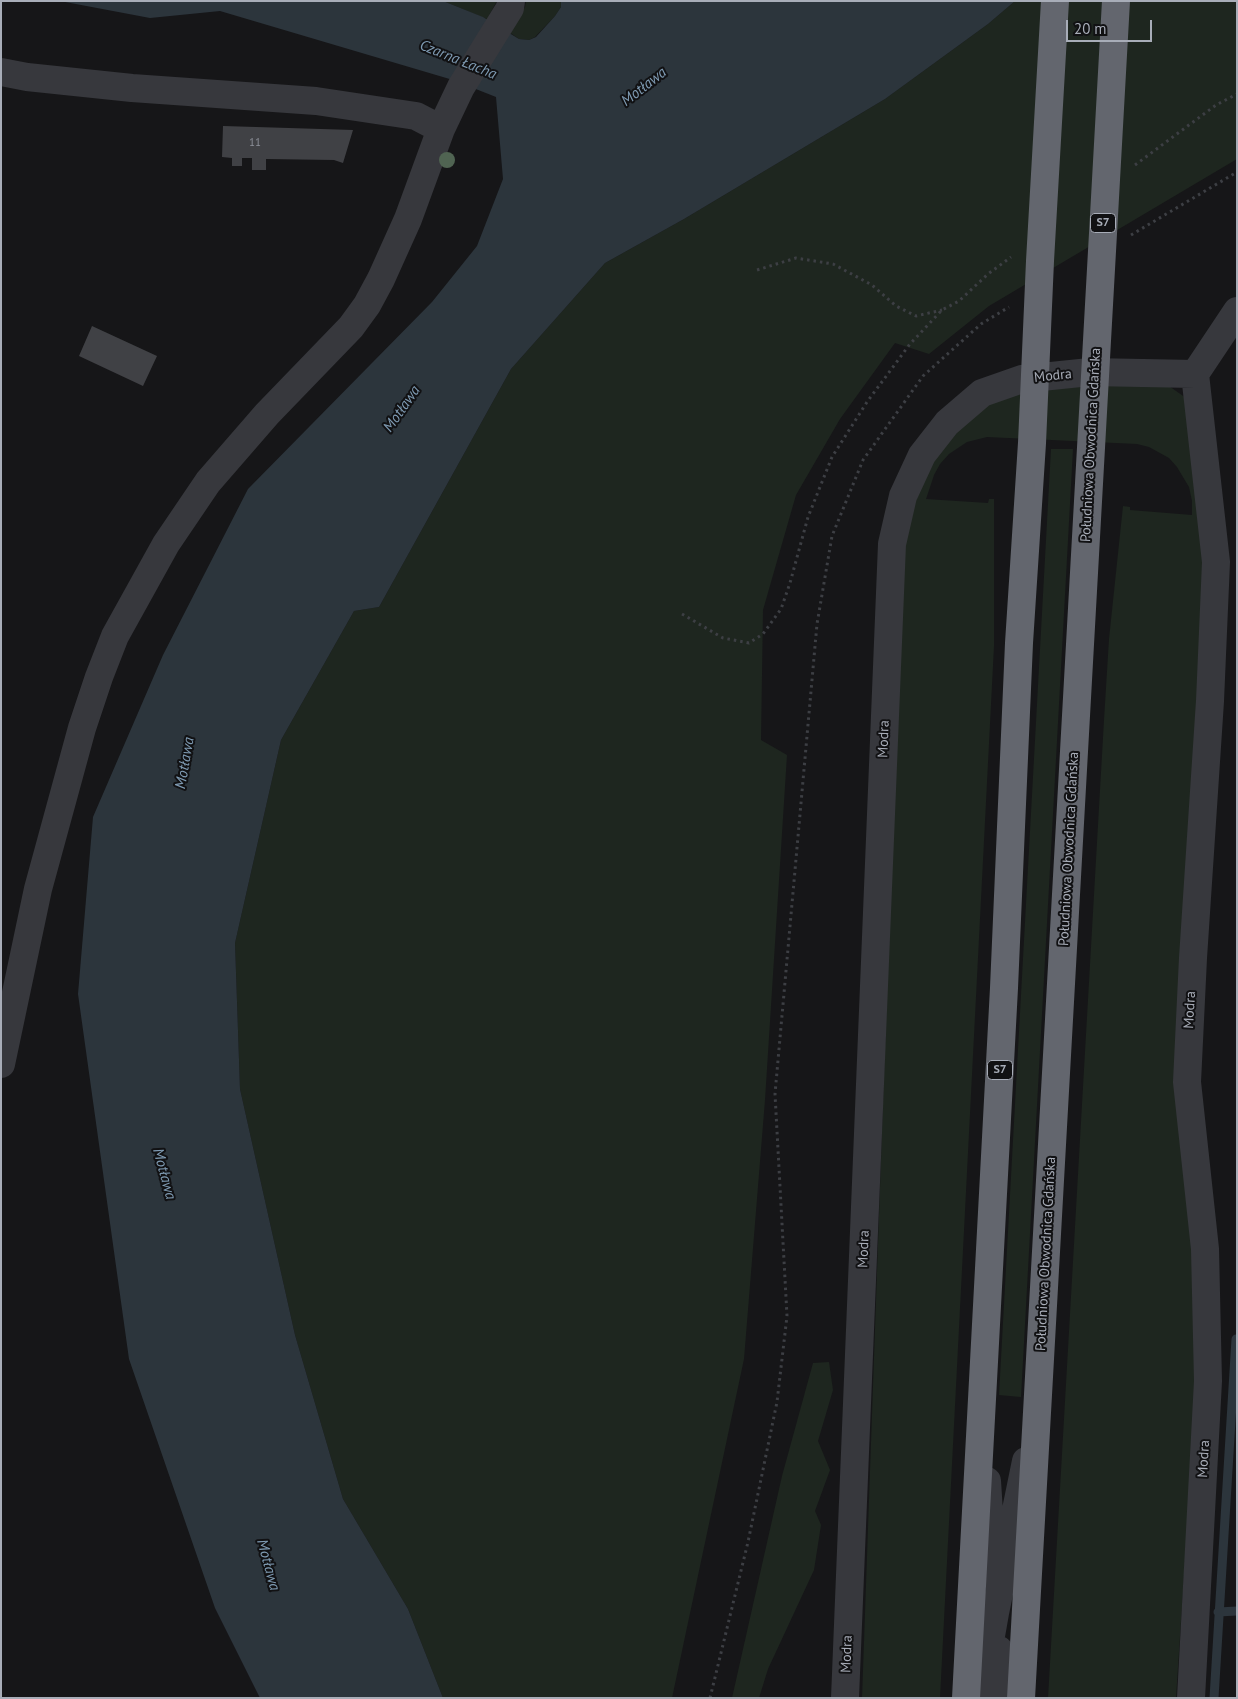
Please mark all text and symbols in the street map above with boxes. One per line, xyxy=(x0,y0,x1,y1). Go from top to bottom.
scale bar xyxy=(1068,10,1154,42)
text: 20 m xyxy=(1074,19,1107,38)
water label: Czarna Łacha xyxy=(417,36,499,84)
water label: Motława xyxy=(618,64,670,110)
house number: 11 xyxy=(249,136,261,150)
road number: S7 xyxy=(1090,214,1116,232)
street label: Południowa Obwodnica Gdańska xyxy=(1078,347,1104,543)
street label: Modra xyxy=(1033,366,1073,386)
water label: Motława xyxy=(380,382,424,436)
street label: Modra xyxy=(875,720,893,758)
water label: Motława xyxy=(172,736,198,790)
street label: Południowa Obwodnica Gdańska xyxy=(1056,751,1082,947)
street label: Modra xyxy=(1181,991,1199,1029)
road number: S7 xyxy=(988,1060,1012,1080)
water label: Motława xyxy=(149,1146,179,1202)
street label: Południowa Obwodnica Gdańska xyxy=(1033,1156,1059,1352)
street label: Modra xyxy=(855,1230,873,1268)
street label: Modra xyxy=(1195,1440,1213,1478)
water label: Motława xyxy=(253,1537,283,1593)
street label: Modra xyxy=(838,1635,856,1673)

